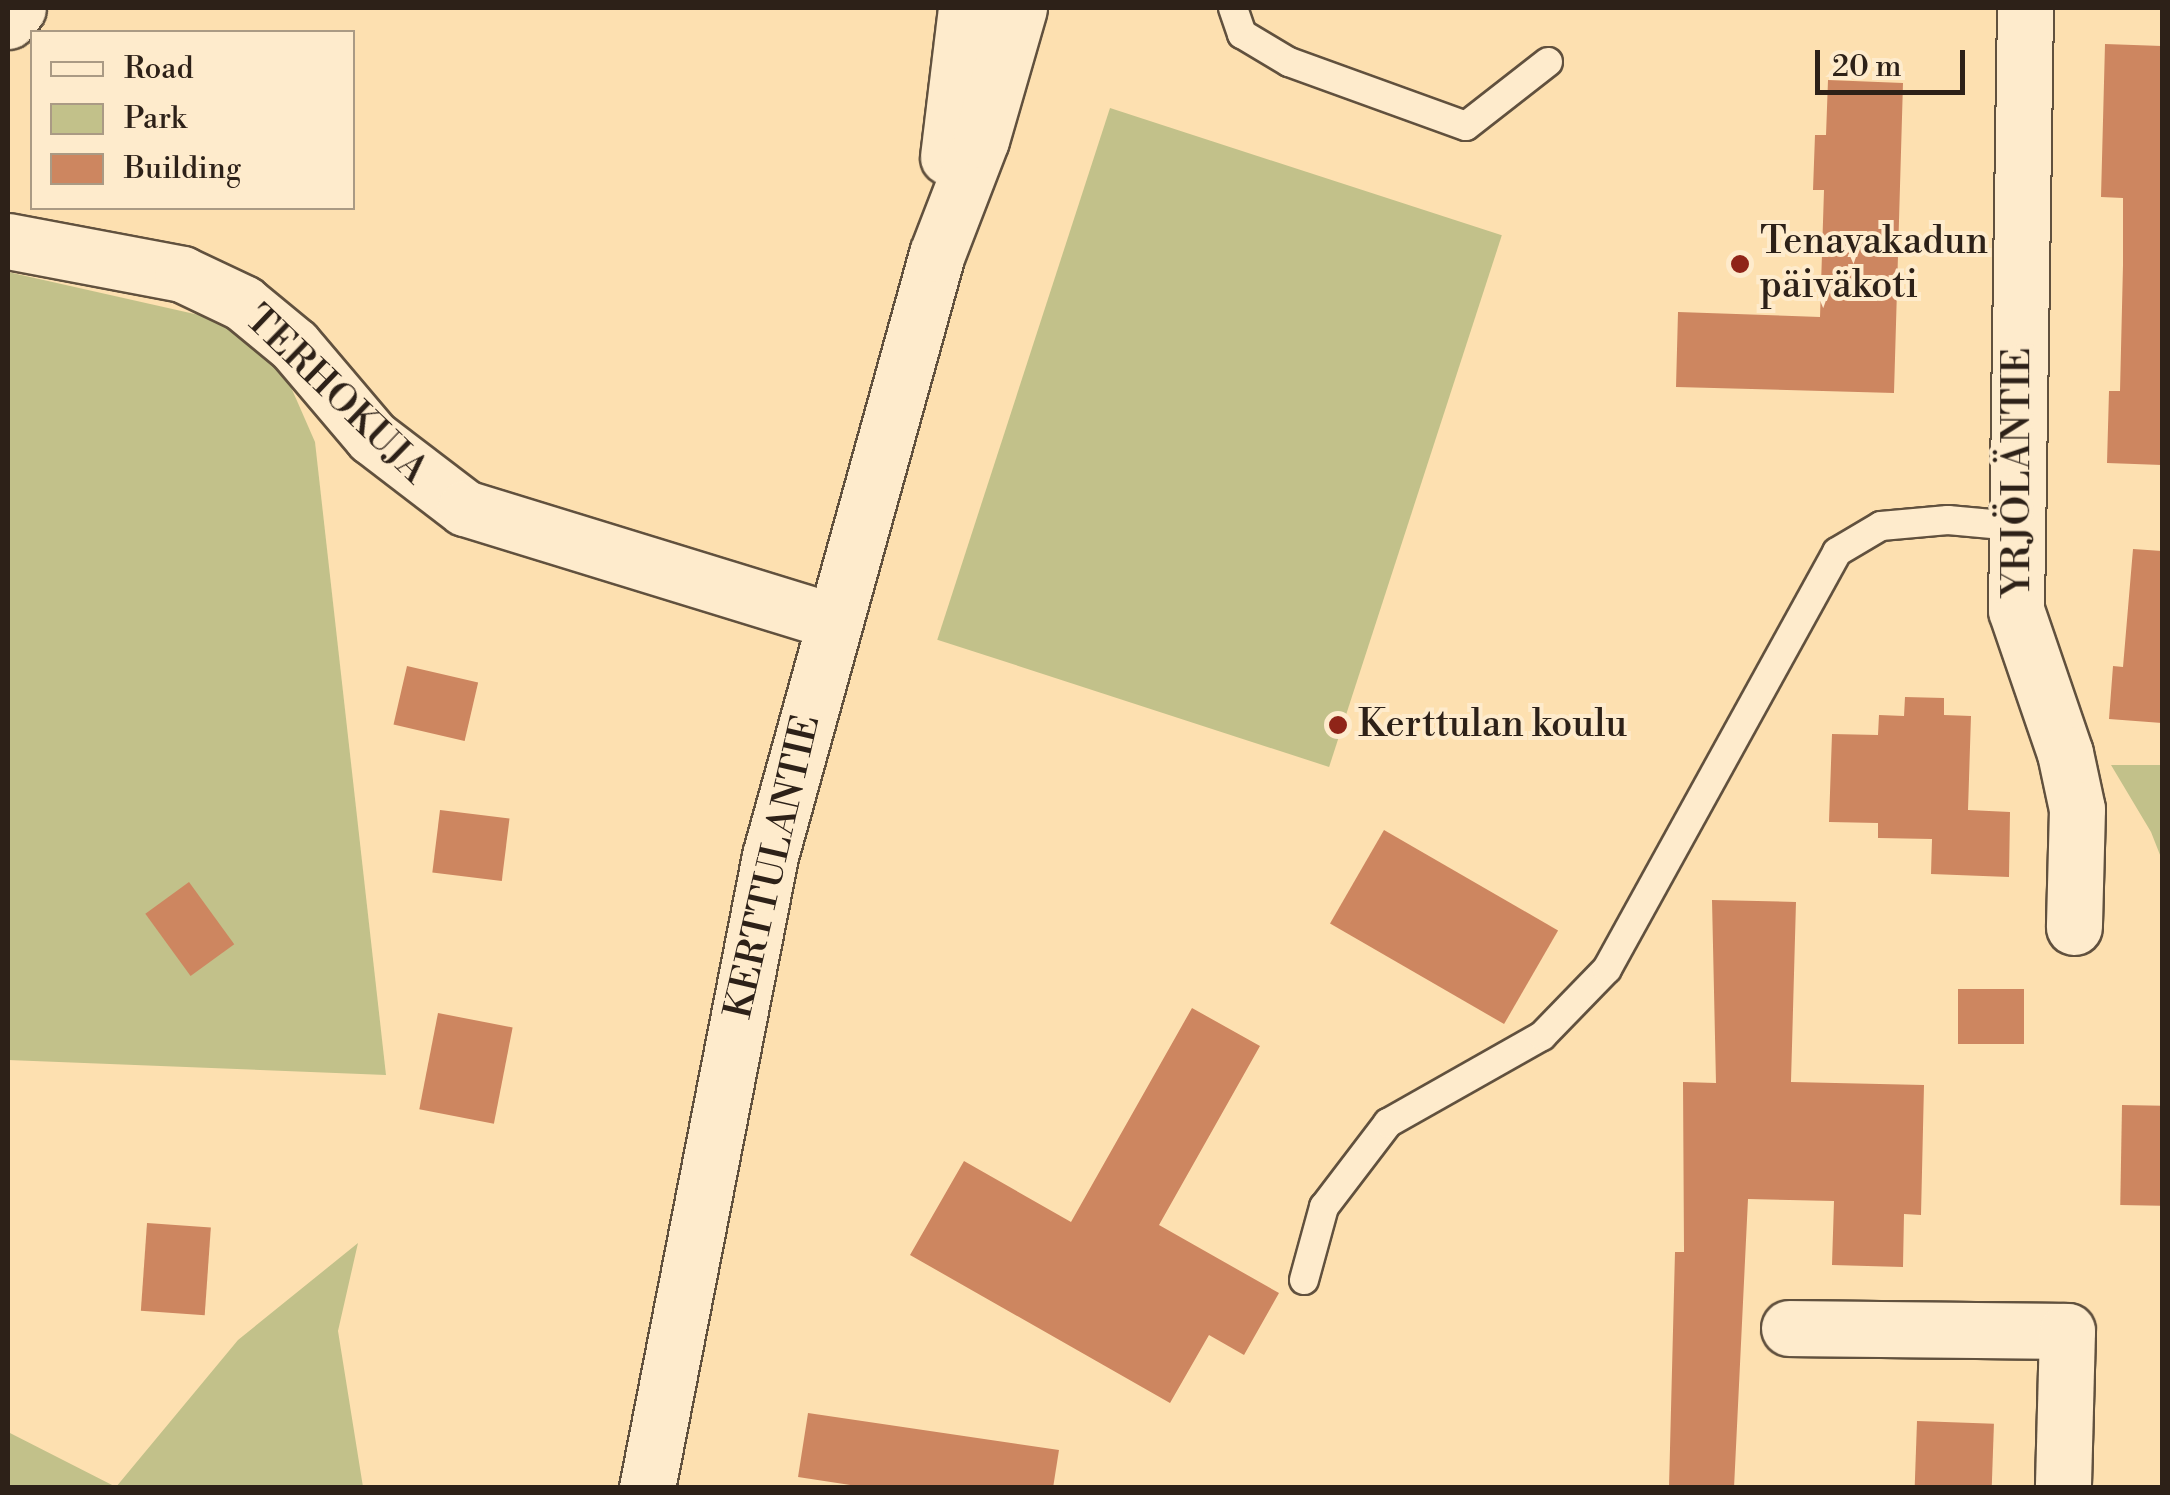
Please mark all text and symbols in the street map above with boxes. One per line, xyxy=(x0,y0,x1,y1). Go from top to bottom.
legend xyxy=(30,30,355,210)
scale bar xyxy=(1820,30,1970,92)
text: 20 m xyxy=(1832,48,1901,86)
text: Road xyxy=(124,50,194,88)
text: Park xyxy=(124,100,186,138)
text: Building xyxy=(124,150,241,188)
place label: Tenavakadun päiväkoti xyxy=(1760,219,1988,308)
marker: Tenavakadun päiväkoti xyxy=(1729,253,1751,275)
street label: TERHOKUJA xyxy=(235,297,437,493)
street label: YRJÖLÄNTIE xyxy=(1995,347,2041,597)
place label: Kerttulan koulu xyxy=(1358,702,1627,748)
street label: KERTTULANTIE xyxy=(716,711,830,1023)
marker: Kerttulan koulu xyxy=(1327,714,1349,736)

